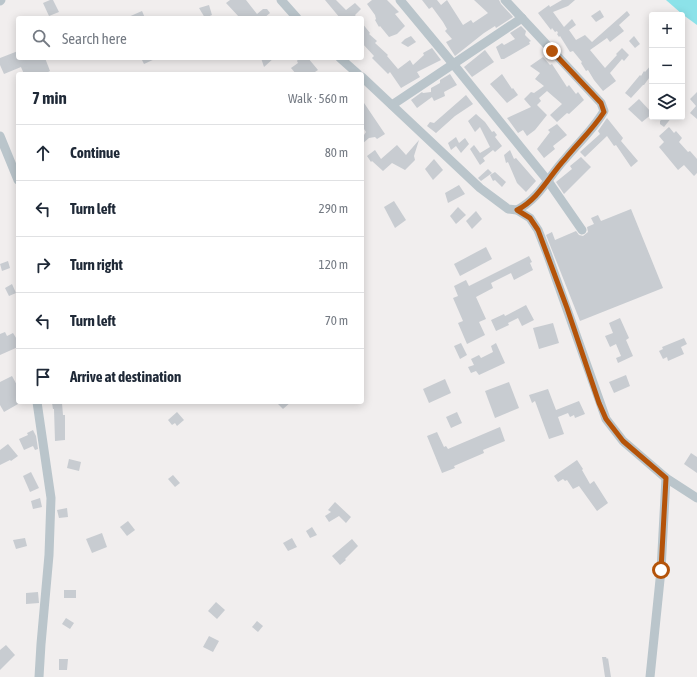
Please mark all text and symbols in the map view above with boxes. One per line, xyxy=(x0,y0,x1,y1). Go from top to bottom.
map controls xyxy=(649,12,685,120)
button: + xyxy=(649,12,685,48)
search box xyxy=(16,16,364,60)
icon: search xyxy=(30,27,52,49)
text: Search here xyxy=(62,30,127,47)
route end xyxy=(543,42,561,60)
button: − xyxy=(649,48,685,84)
button: layers xyxy=(649,84,685,120)
text: 7 min xyxy=(32,88,67,108)
text: Walk · 560 m xyxy=(288,91,348,106)
icon: ahead xyxy=(32,142,54,164)
text: Continue xyxy=(70,144,120,161)
text: 80 m xyxy=(325,145,348,160)
icon: left xyxy=(32,198,54,220)
text: Turn left xyxy=(70,200,116,217)
text: 290 m xyxy=(319,201,348,216)
icon: right xyxy=(32,254,54,276)
text: Turn right xyxy=(70,256,123,273)
text: 120 m xyxy=(319,257,348,272)
icon: left xyxy=(32,310,54,332)
text: Turn left xyxy=(70,312,116,329)
text: 70 m xyxy=(325,313,348,328)
icon: arrive xyxy=(32,366,54,388)
text: Arrive at destination xyxy=(70,368,181,385)
route start xyxy=(652,561,670,579)

